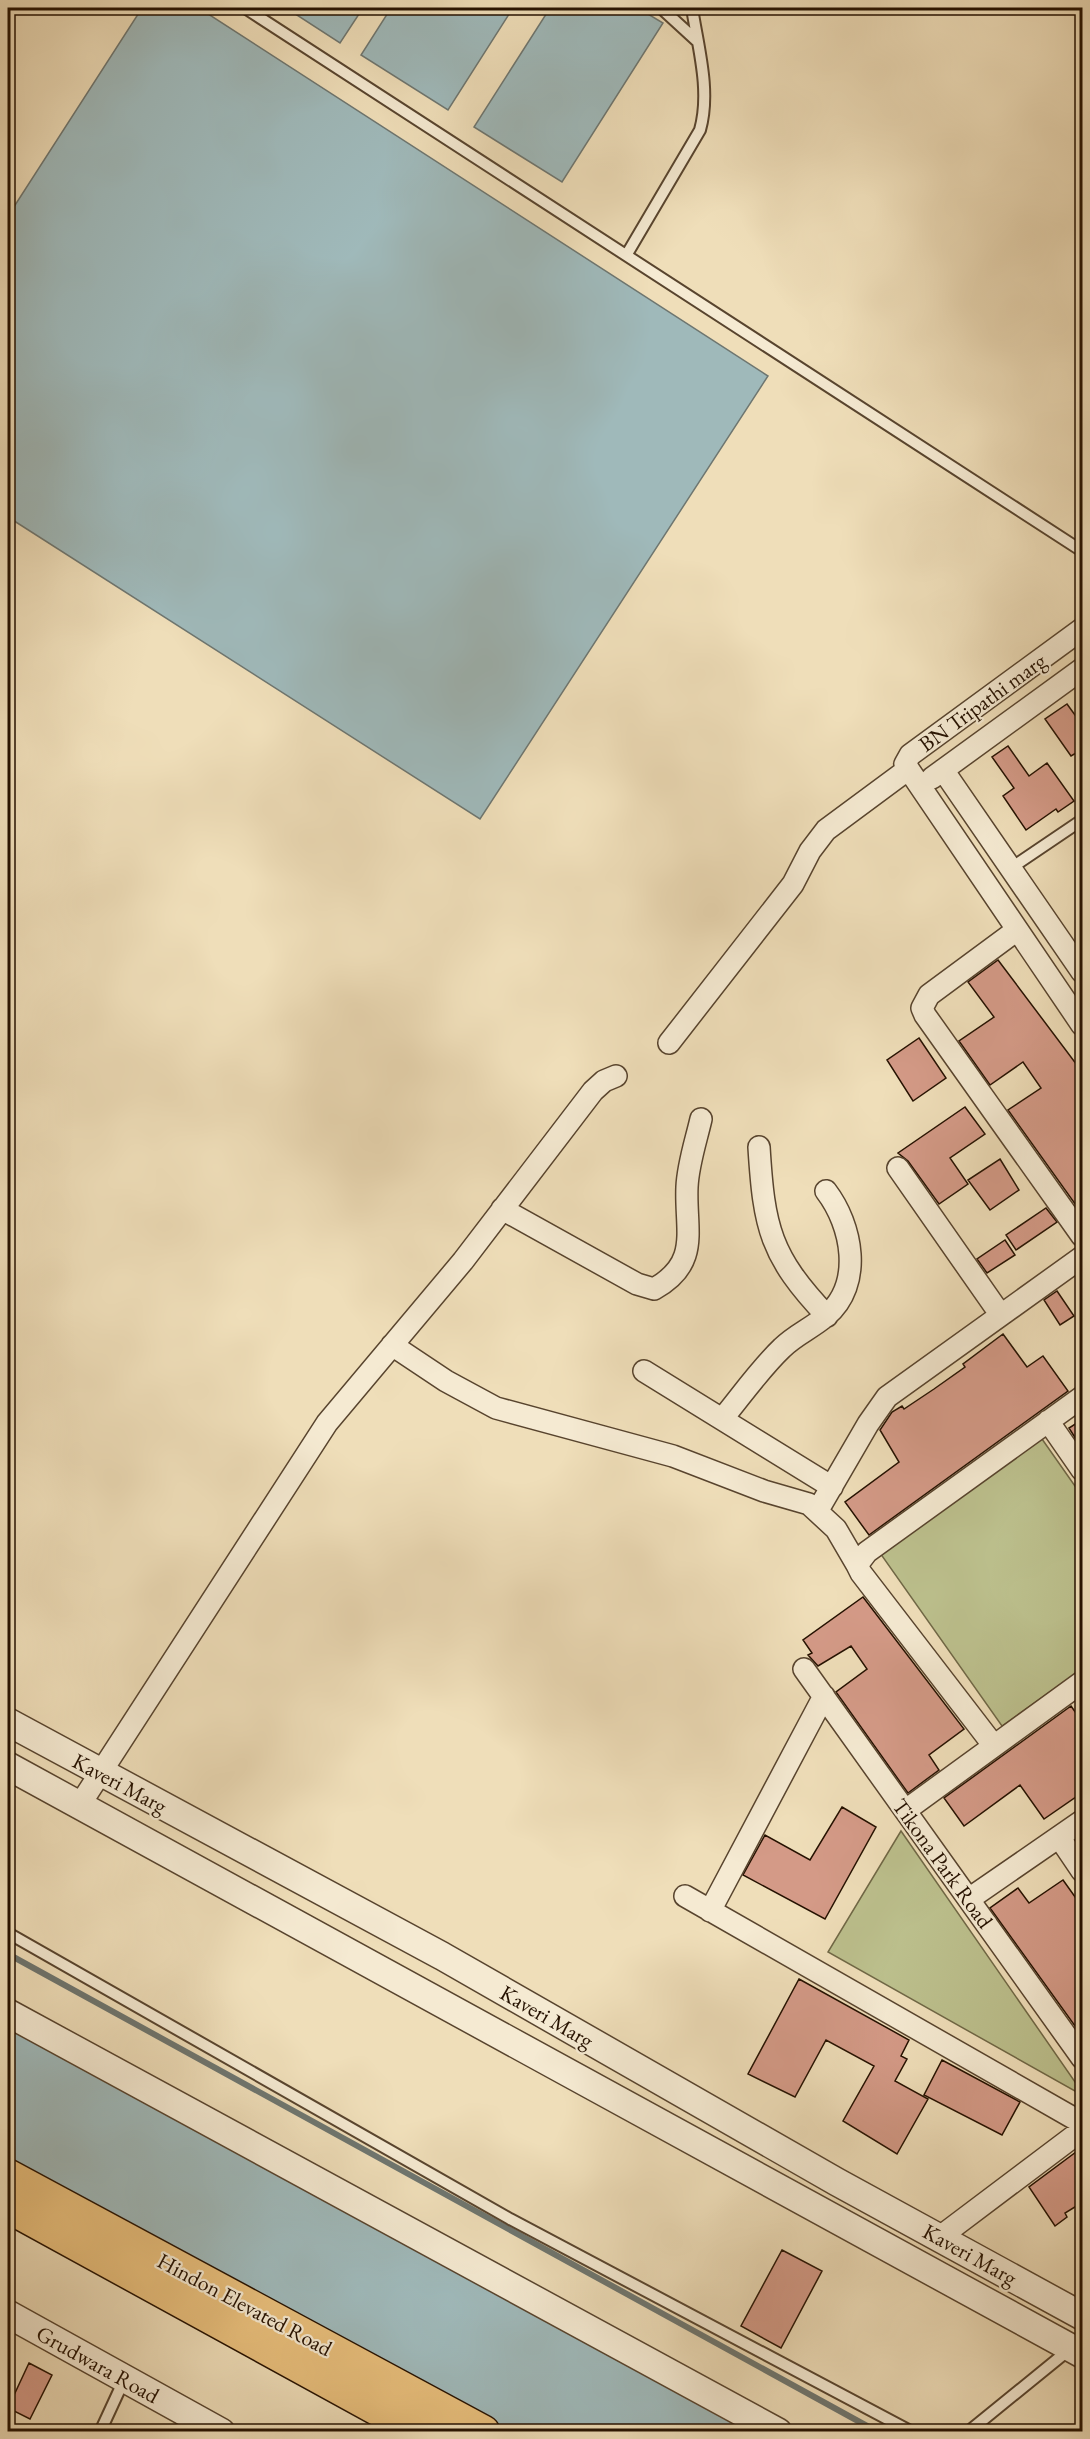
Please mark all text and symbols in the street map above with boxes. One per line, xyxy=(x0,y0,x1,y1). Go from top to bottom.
street label: BN Tripathi marg xyxy=(913,646,1052,758)
street label: Kaveri Marg xyxy=(67,1746,173,1821)
street label: Tikona Park Road xyxy=(886,1792,1000,1935)
street label: Kaveri Marg xyxy=(495,1978,599,2055)
street label: Kaveri Marg xyxy=(918,2217,1022,2292)
street label: Hindon Elevated Road xyxy=(152,2246,338,2363)
street label: Grudwara Road xyxy=(31,2319,165,2411)

